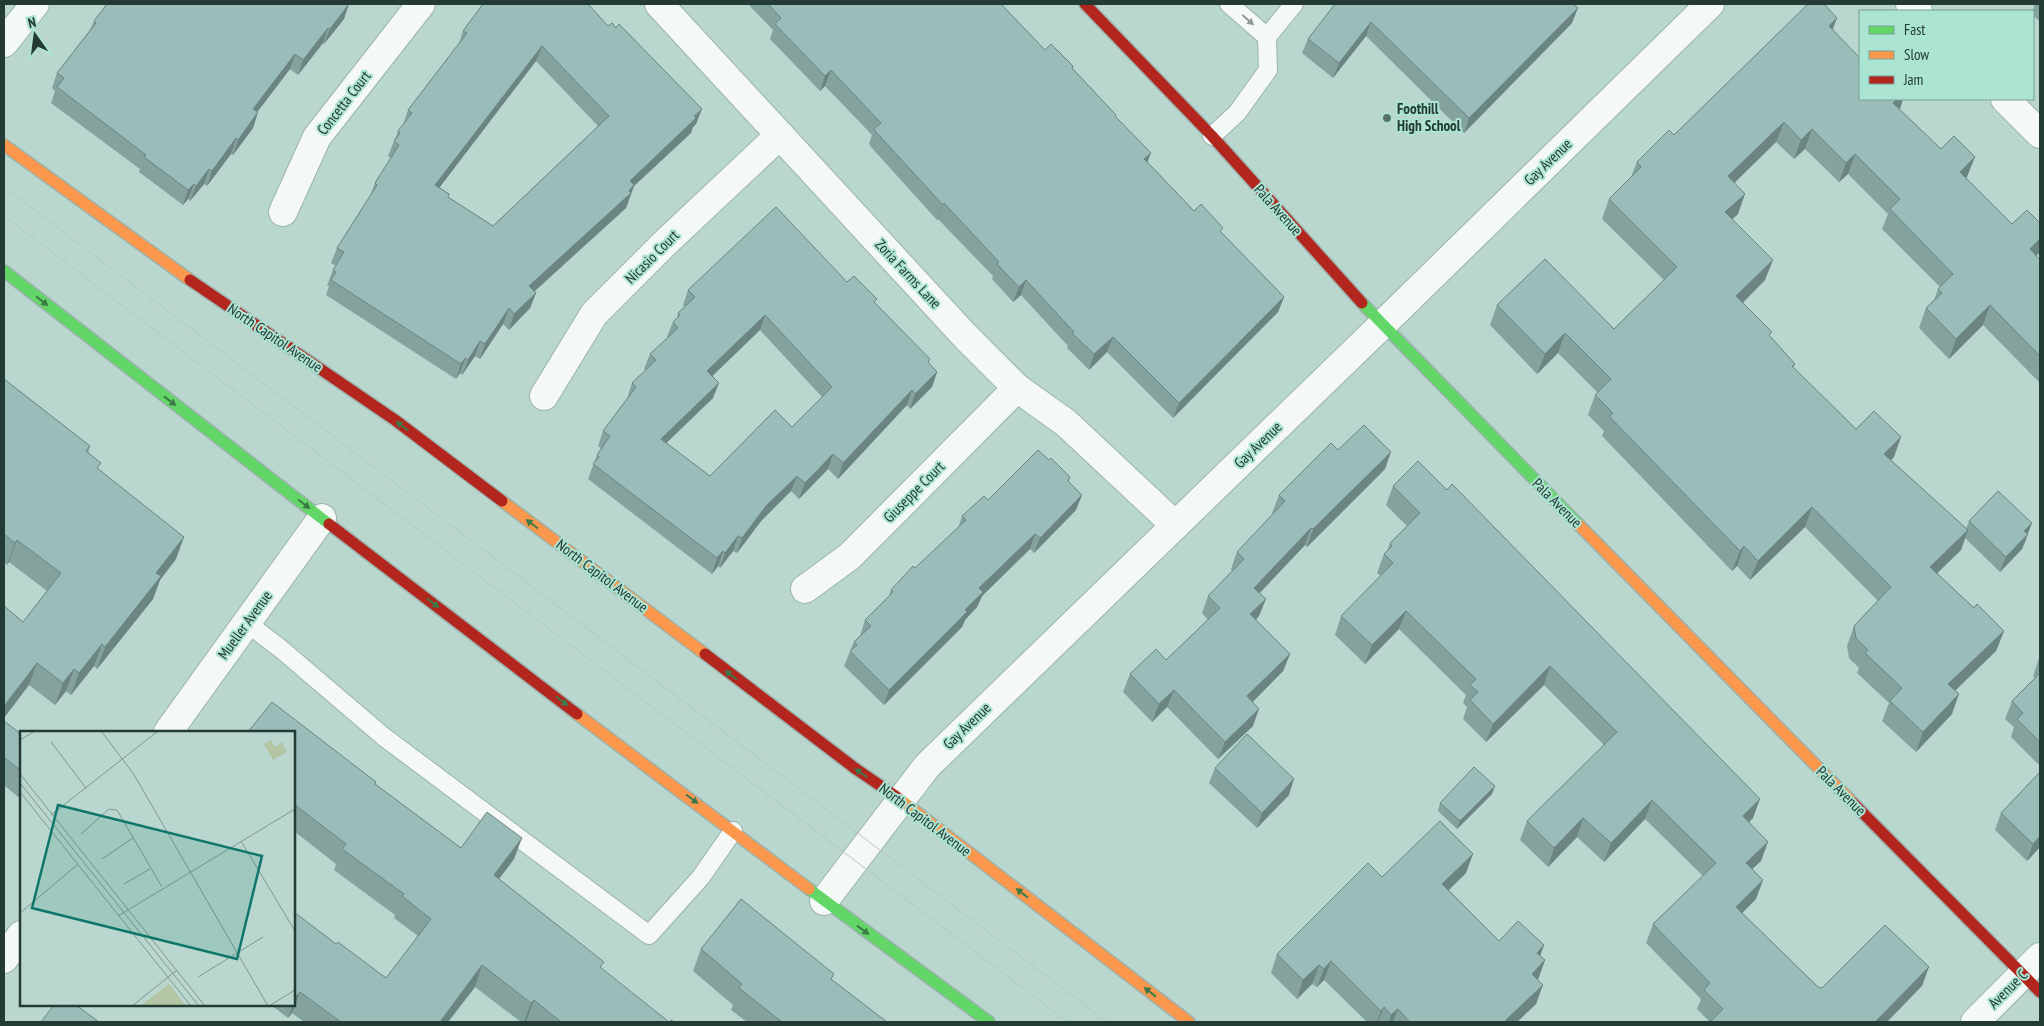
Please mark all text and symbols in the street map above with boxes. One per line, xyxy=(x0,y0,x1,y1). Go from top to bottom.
north arrow xyxy=(10,10,60,60)
legend xyxy=(1859,10,2034,100)
text: N xyxy=(26,13,38,32)
one-way arrow xyxy=(1242,14,1254,26)
text: Fast xyxy=(1904,20,1925,39)
text: Slow xyxy=(1904,45,1929,64)
street label: Concetta Court xyxy=(313,67,375,139)
text: Jam xyxy=(1903,70,1923,89)
place label: Foothill High School xyxy=(1397,99,1461,135)
marker: Foothill High School xyxy=(1381,112,1393,124)
street label: Gay Avenue xyxy=(1520,134,1576,189)
street label: Pala Avenue xyxy=(1250,180,1306,239)
street label: Nicasio Court xyxy=(621,226,683,288)
street label: Zoria Farms Lane xyxy=(871,235,945,312)
one-way arrow xyxy=(35,296,49,306)
street label: North Capitol Avenue xyxy=(224,299,326,376)
one-way arrow xyxy=(163,396,177,406)
street label: Gay Avenue xyxy=(1230,417,1286,472)
one-way arrow xyxy=(396,420,409,431)
street label: Giuseppe Court xyxy=(879,457,948,526)
street label: Pala Avenue xyxy=(1529,474,1586,531)
one-way arrow xyxy=(297,499,310,510)
one-way arrow xyxy=(526,518,539,529)
street label: North Capitol Avenue xyxy=(553,535,652,616)
street label: Mueller Avenue xyxy=(213,587,276,663)
one-way arrow xyxy=(426,597,439,608)
one-way arrow xyxy=(725,669,738,680)
one-way arrow xyxy=(555,696,569,706)
street label: Gay Avenue xyxy=(939,698,995,753)
inset map xyxy=(20,731,295,1006)
street label: Pala Avenue xyxy=(1813,762,1870,819)
one-way arrow xyxy=(854,768,868,778)
street label: North Capitol Avenue xyxy=(876,779,975,860)
one-way arrow xyxy=(685,794,698,805)
one-way arrow xyxy=(1015,888,1029,898)
one-way arrow xyxy=(856,925,870,935)
street label: Avenue C xyxy=(1984,965,2031,1012)
one-way arrow xyxy=(1144,987,1157,998)

